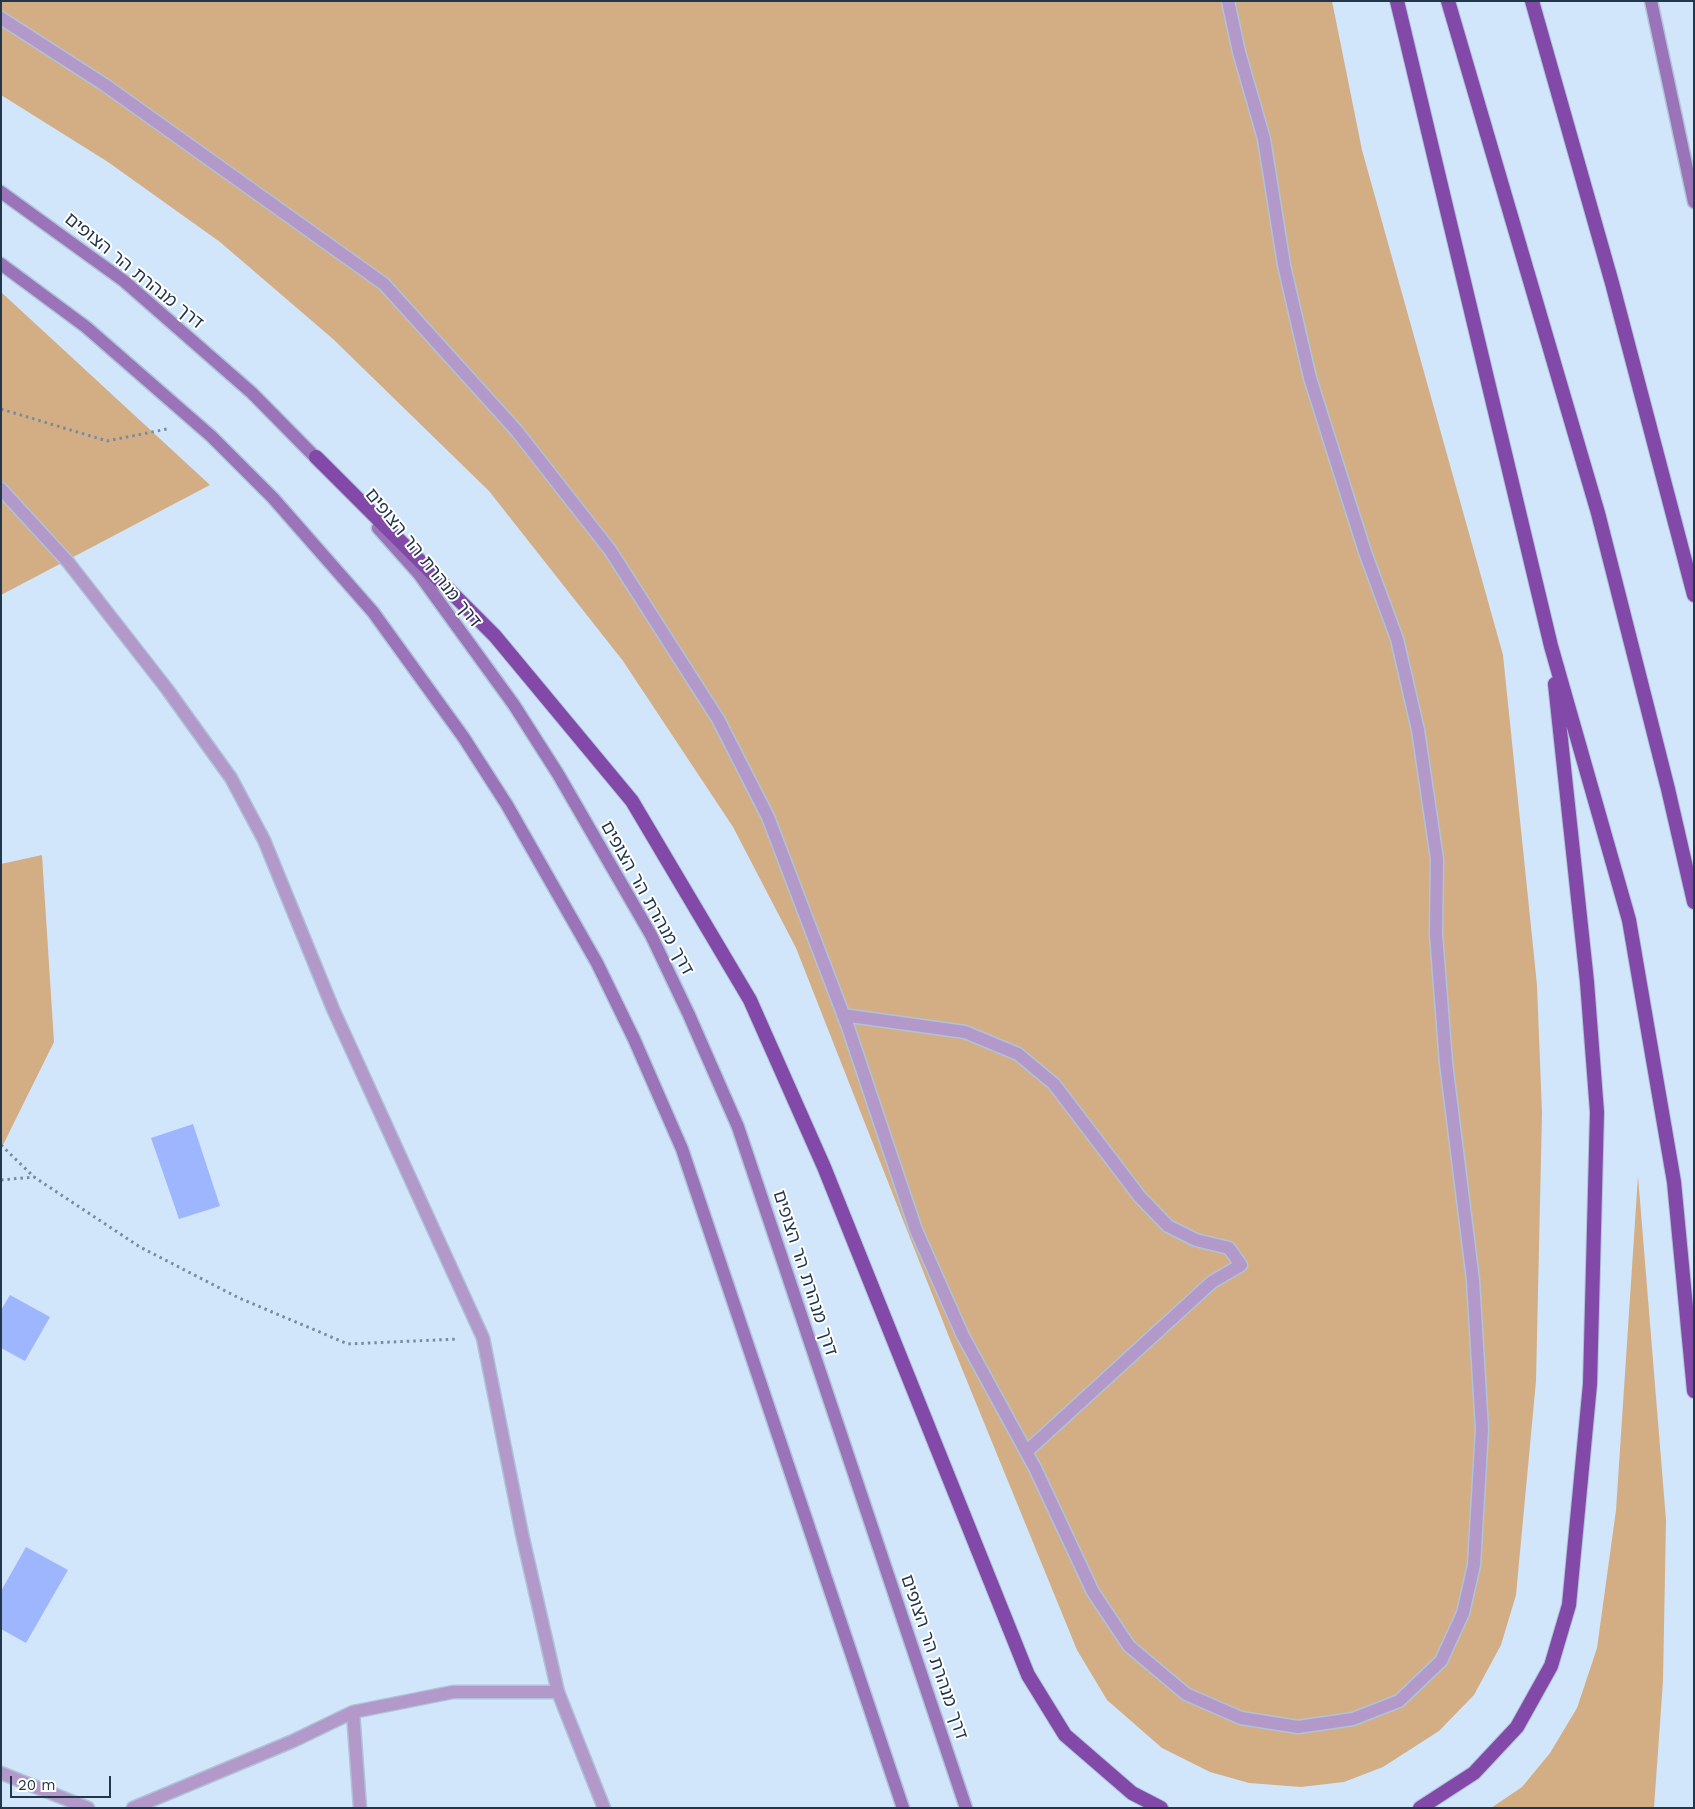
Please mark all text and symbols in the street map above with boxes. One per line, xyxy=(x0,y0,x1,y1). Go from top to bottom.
street label: דרך מנהרת הר הצופים xyxy=(60,208,208,334)
street label: דרך מנהרת הר הצופים xyxy=(360,484,486,632)
street label: דרך מנהרת הר הצופים xyxy=(596,817,698,979)
street label: דרך מנהרת הר הצופים xyxy=(768,1188,842,1358)
street label: דרך מנהרת הר הצופים xyxy=(896,1572,972,1742)
scale bar xyxy=(12,1766,114,1798)
text: 20 m xyxy=(18,1776,56,1794)

